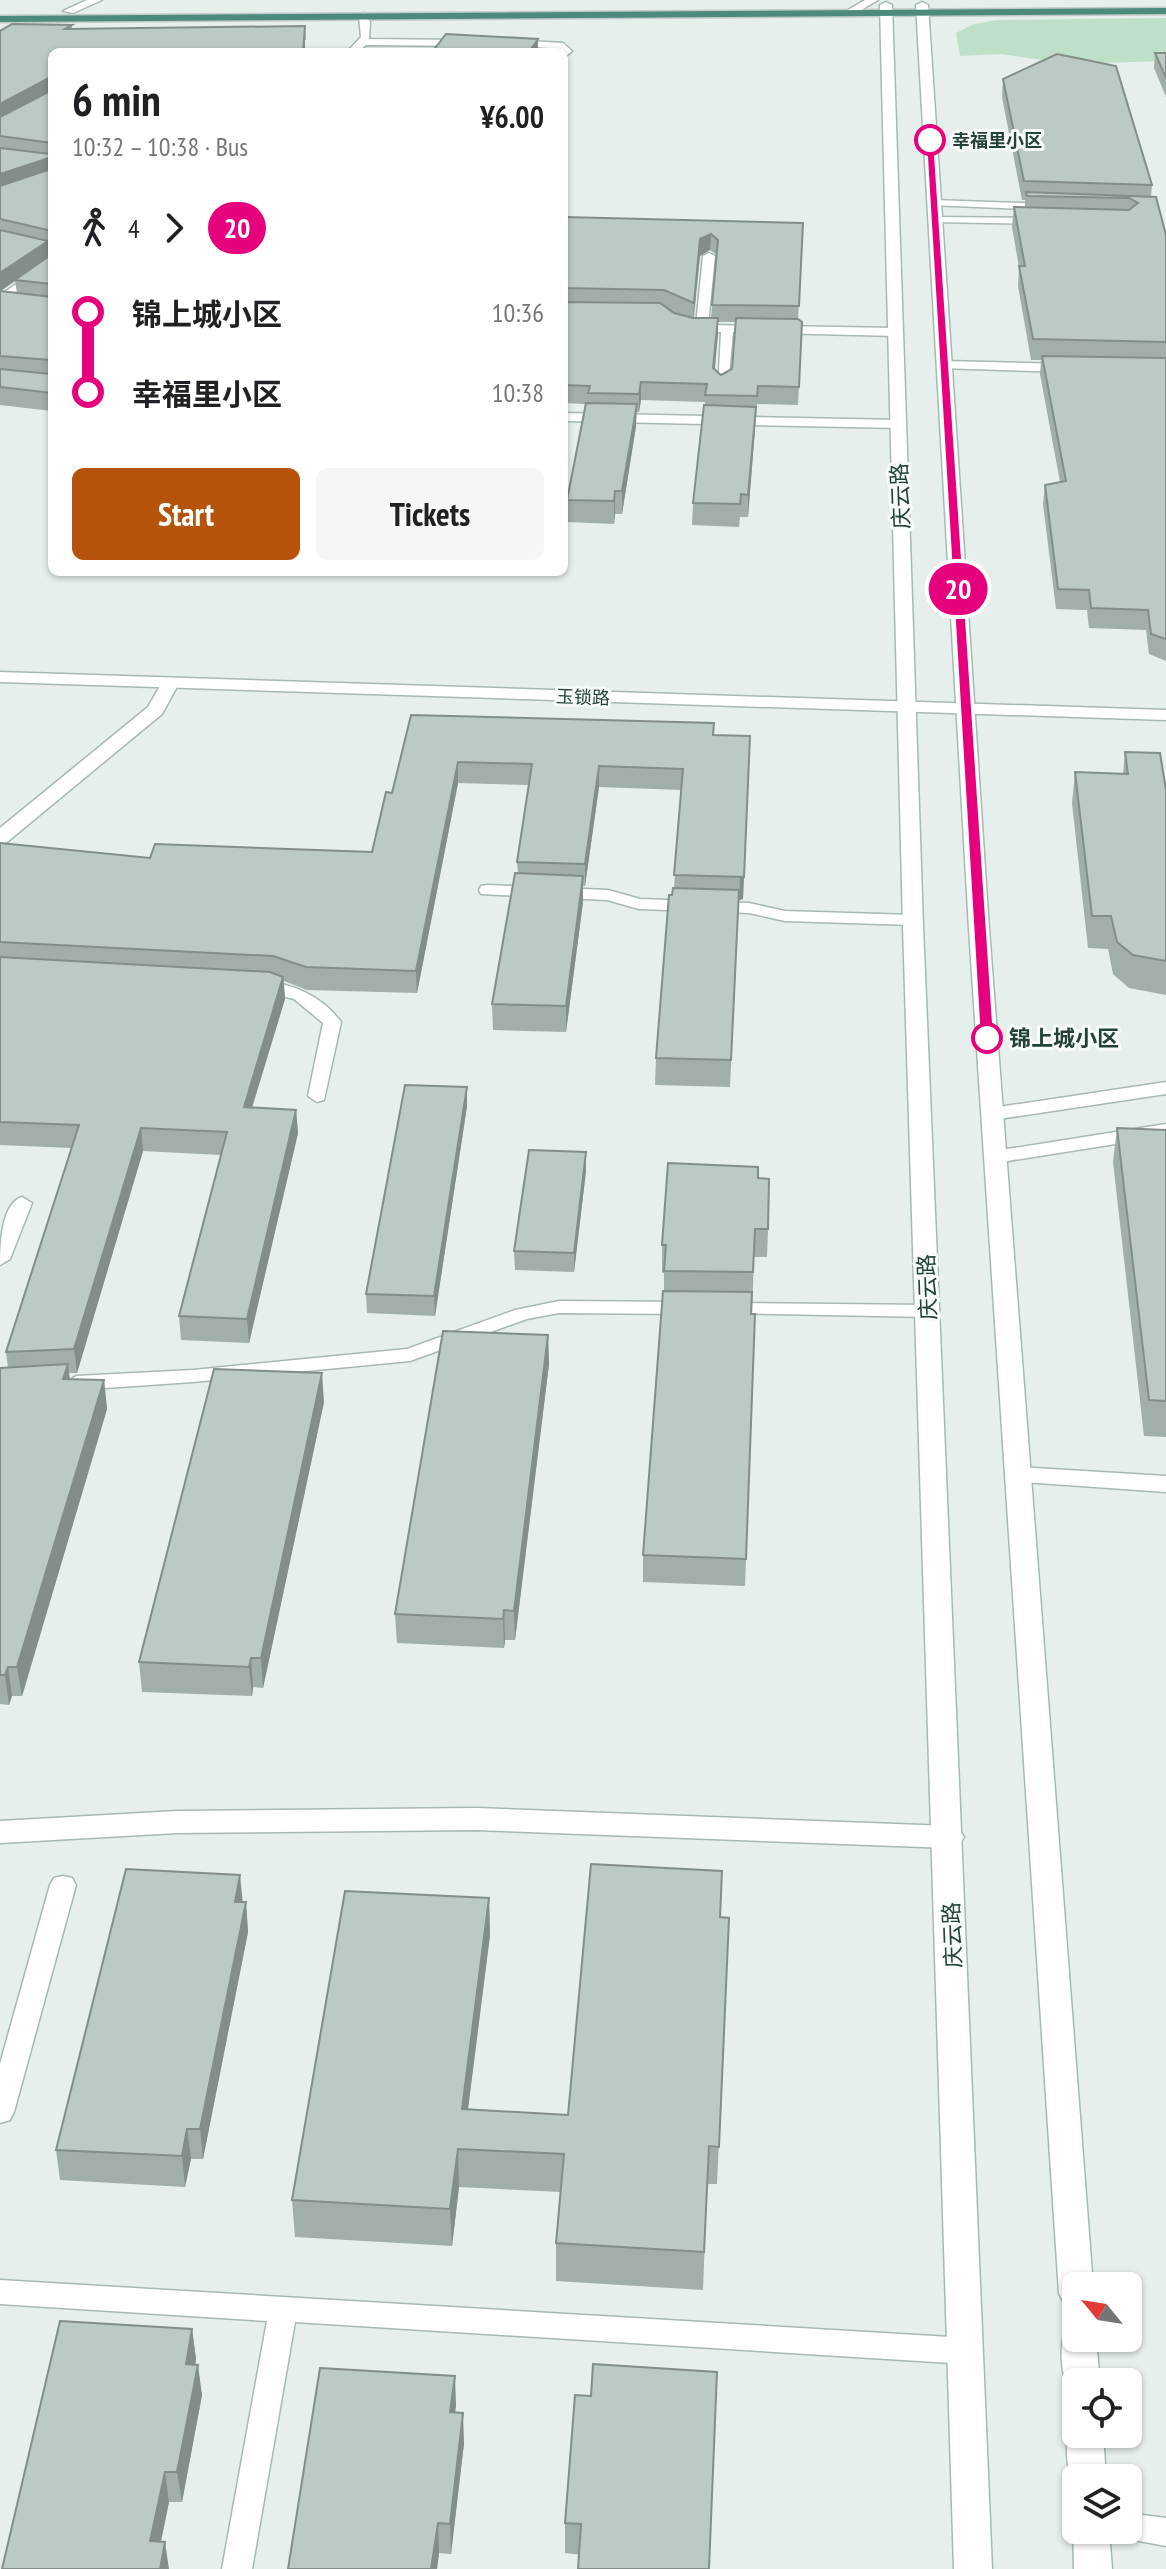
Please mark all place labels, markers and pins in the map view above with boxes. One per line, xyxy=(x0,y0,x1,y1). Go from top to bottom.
marker: 幸福里小区 xyxy=(915,125,945,155)
place label: 幸福里小区 xyxy=(952,129,1042,152)
marker: 锦上城小区 xyxy=(972,1023,1002,1053)
place label: 锦上城小区 xyxy=(1009,1024,1119,1052)

